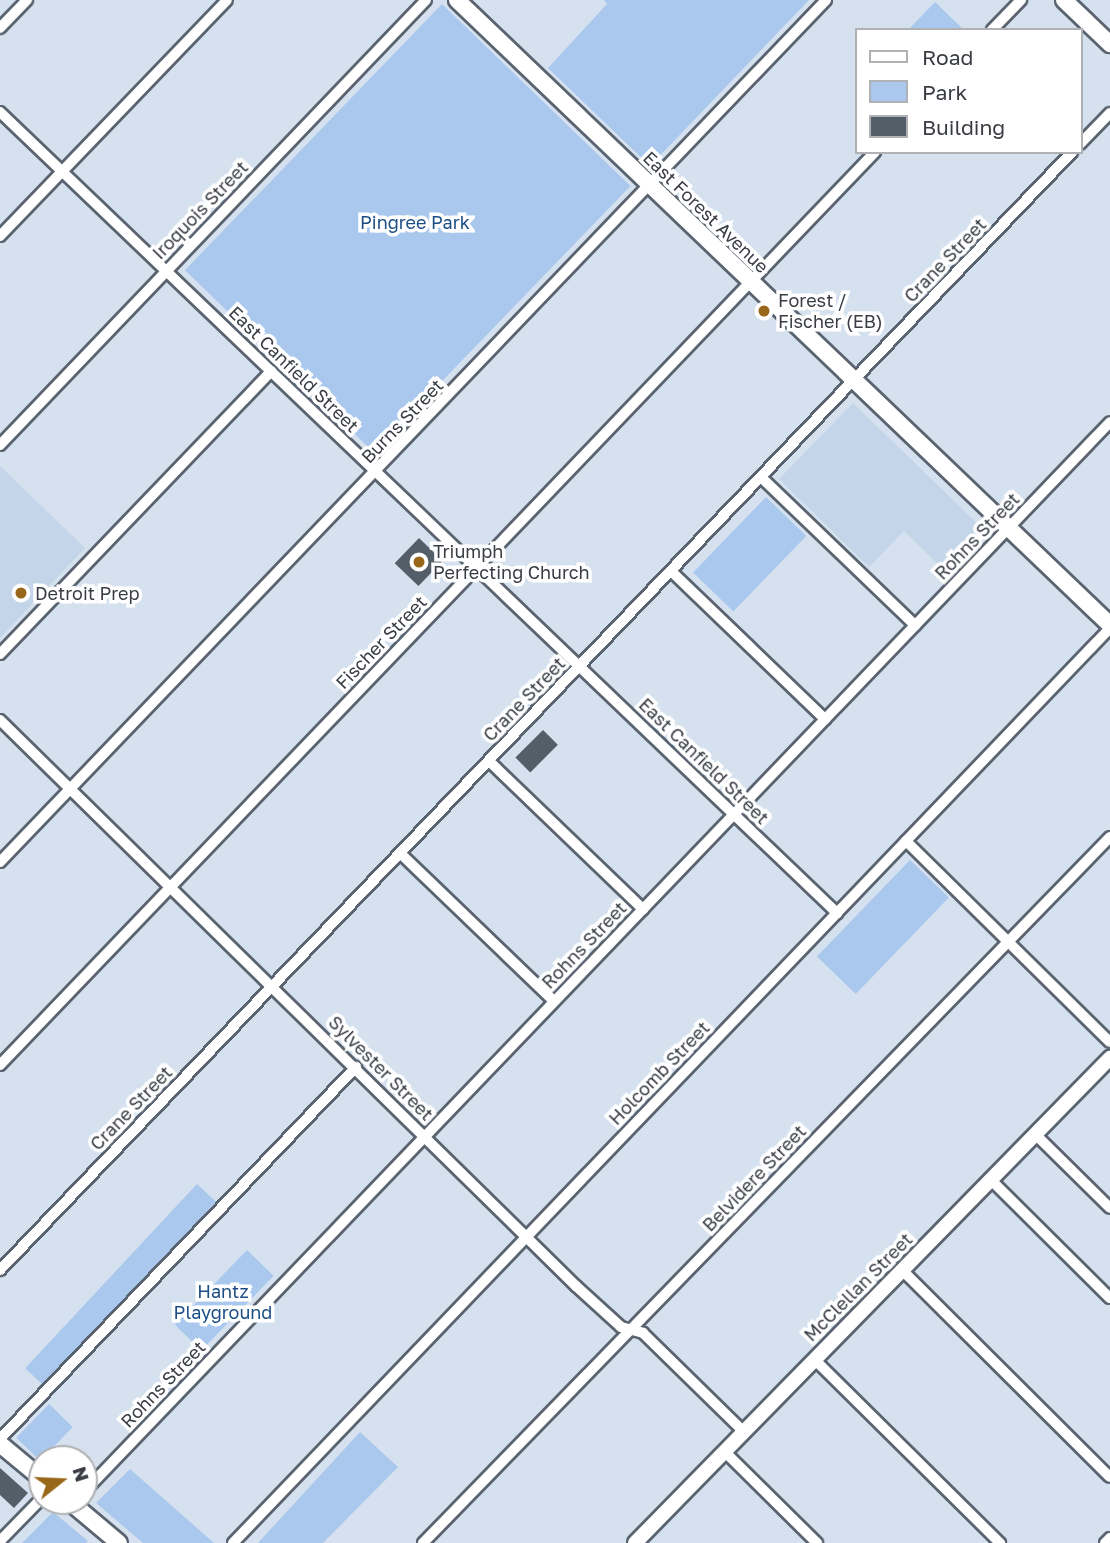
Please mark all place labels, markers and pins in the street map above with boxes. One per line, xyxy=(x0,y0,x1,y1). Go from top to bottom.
place label: Forest / Fischer (EB) xyxy=(778,290,883,332)
marker: Forest / Fischer (EB) xyxy=(756,303,772,319)
place label: Triumph Perfecting Church xyxy=(433,541,590,584)
marker: Triumph Perfecting Church xyxy=(411,554,427,570)
place label: Detroit Prep xyxy=(35,582,140,604)
marker: Detroit Prep xyxy=(13,585,29,601)

